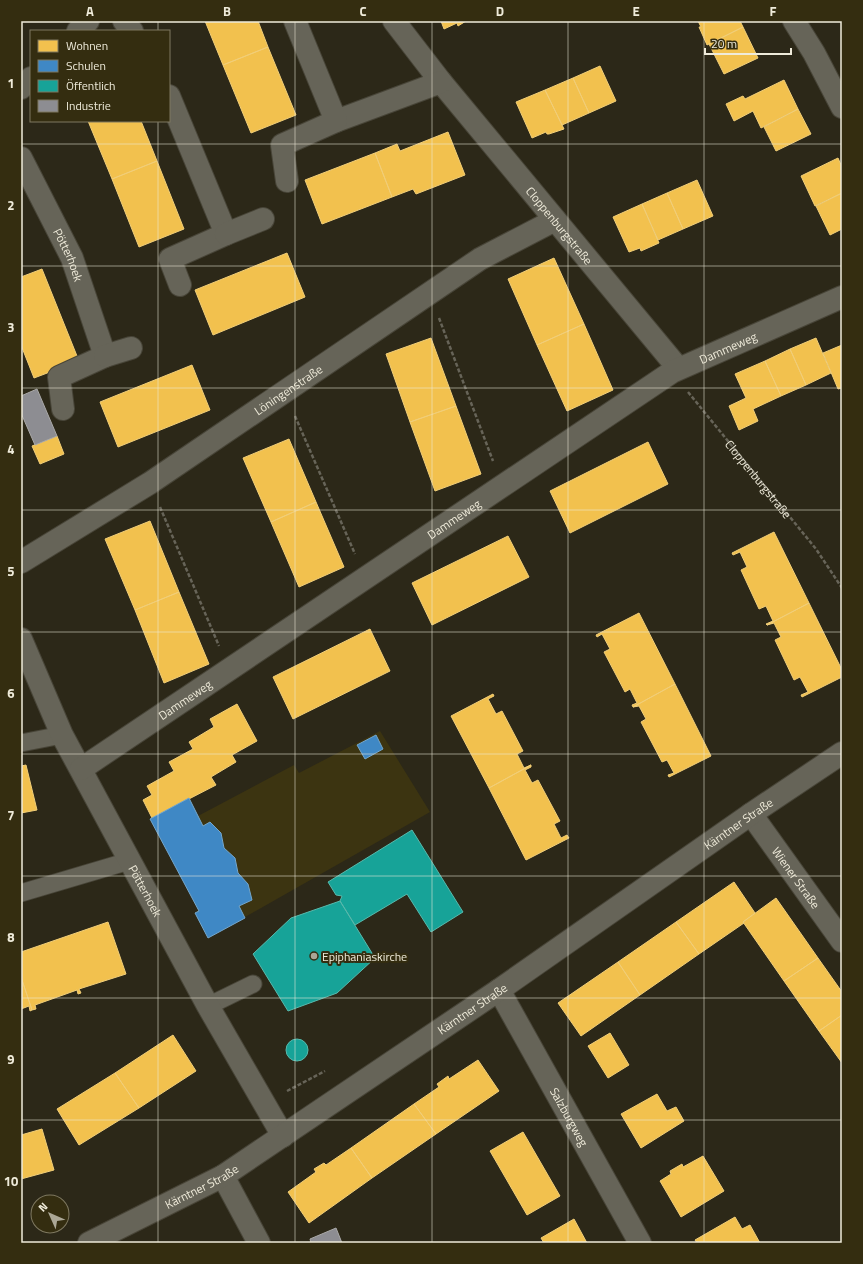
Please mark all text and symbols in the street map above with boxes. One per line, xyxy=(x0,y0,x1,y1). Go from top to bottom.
text: A xyxy=(86,1,94,21)
text: B xyxy=(223,1,231,21)
text: C xyxy=(359,1,367,21)
text: D xyxy=(496,1,504,21)
text: E xyxy=(632,1,640,21)
text: F xyxy=(770,1,777,21)
legend xyxy=(30,30,170,122)
scale bar xyxy=(705,30,791,56)
text: 20 m xyxy=(711,34,737,53)
text: Wohnen xyxy=(66,36,108,55)
text: Schulen xyxy=(66,56,106,75)
text: 1 xyxy=(7,73,15,93)
text: Öffentlich xyxy=(66,76,116,95)
text: Industrie xyxy=(66,96,111,115)
street label: Cloppenburgstraße xyxy=(522,182,598,269)
text: 2 xyxy=(7,195,15,215)
street label: Pötterhoek xyxy=(49,225,89,284)
text: 3 xyxy=(7,317,15,337)
street label: Dammeweg xyxy=(696,326,760,368)
street label: Löningenstraße xyxy=(250,359,326,419)
street label: Cloppenburgstraße xyxy=(721,435,797,522)
text: 4 xyxy=(7,439,15,459)
street label: Dammeweg xyxy=(423,494,484,544)
text: 5 xyxy=(7,561,15,581)
street label: Dammeweg xyxy=(154,674,215,724)
text: 6 xyxy=(7,683,15,703)
street label: Kärntner Straße xyxy=(699,793,777,854)
text: 7 xyxy=(7,805,15,825)
street label: Wiener Straße xyxy=(768,842,825,912)
street label: Pötterhoek xyxy=(124,861,168,920)
text: 8 xyxy=(7,927,15,947)
place label: Epiphaniaskirche xyxy=(322,947,407,966)
marker: Epiphaniaskirche xyxy=(309,951,319,961)
street label: Kärntner Straße xyxy=(433,978,511,1039)
text: 9 xyxy=(7,1049,15,1069)
street label: Salzburgweg xyxy=(545,1084,594,1150)
street label: Kärntner Straße xyxy=(161,1159,242,1213)
text: 10 xyxy=(4,1171,18,1191)
north arrow xyxy=(30,1194,70,1234)
text: N xyxy=(35,1199,51,1215)

